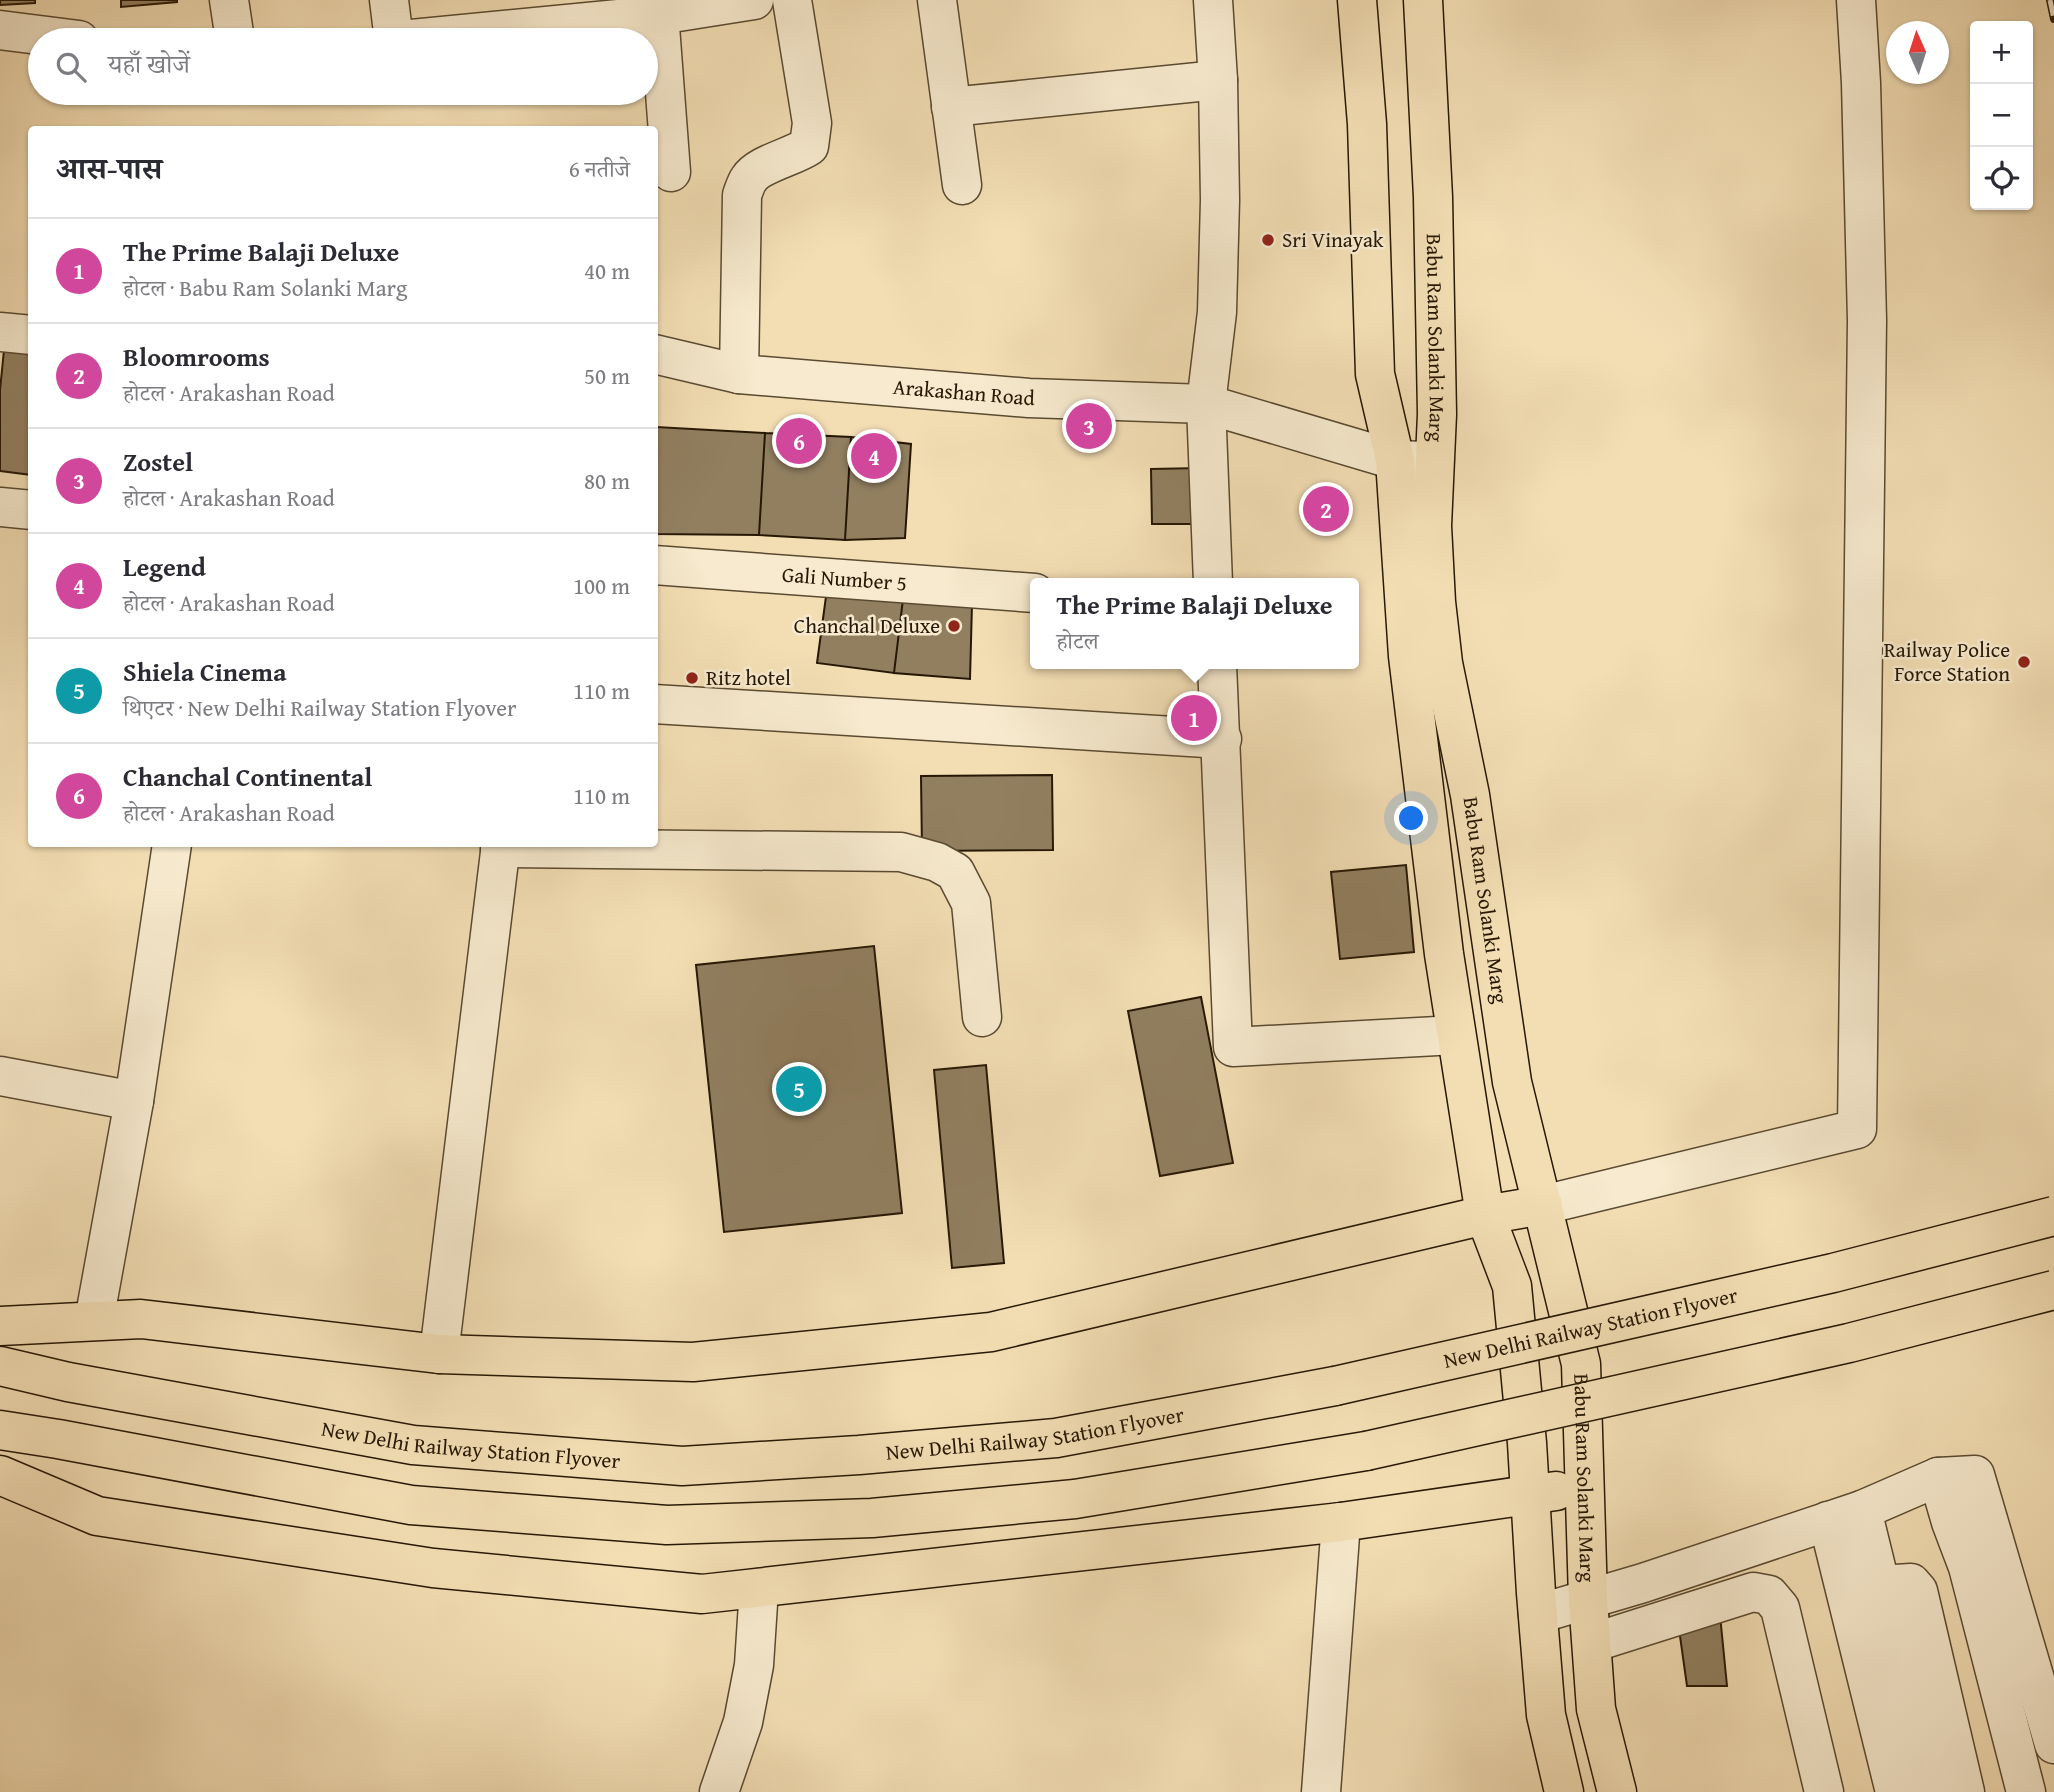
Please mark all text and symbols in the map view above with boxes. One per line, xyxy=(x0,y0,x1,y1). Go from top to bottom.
north arrow xyxy=(1886,21,1949,84)
map controls xyxy=(1970,21,2033,210)
button: + xyxy=(1970,21,2033,84)
search box xyxy=(28,28,658,105)
text: यहाँ खोजें xyxy=(108,44,190,83)
icon: search xyxy=(52,48,90,86)
button: − xyxy=(1970,84,2033,147)
text: आस-पास xyxy=(56,146,162,190)
button: locate xyxy=(1970,147,2033,210)
text: 6 नतीजे xyxy=(569,152,630,185)
place label: Sri Vinayak xyxy=(1282,224,1384,255)
text: The Prime Balaji Deluxe xyxy=(123,232,399,271)
marker: Sri Vinayak xyxy=(1260,232,1276,248)
street label: Babu Ram Solanki Marg xyxy=(1419,233,1453,443)
text: 1 xyxy=(73,254,85,287)
text: 40 m xyxy=(584,254,630,287)
text: होटल · Babu Ram Solanki Marg xyxy=(123,271,408,304)
text: Bloomrooms xyxy=(123,337,270,376)
text: 2 xyxy=(73,359,85,392)
text: 50 m xyxy=(584,359,630,392)
street label: Arakashan Road xyxy=(892,371,1036,413)
text: होटल · Arakashan Road xyxy=(123,376,335,409)
pin: 3 xyxy=(1066,400,1112,452)
pin: 6 xyxy=(776,415,822,467)
pin: 4 xyxy=(851,430,897,482)
text: Zostel xyxy=(123,442,193,481)
text: 3 xyxy=(73,464,85,497)
text: 80 m xyxy=(584,464,630,497)
text: होटल · Arakashan Road xyxy=(123,481,335,514)
pin: 2 xyxy=(1303,483,1349,535)
text: Legend xyxy=(123,547,206,586)
street label: Gali Number 5 xyxy=(781,558,908,599)
text: 4 xyxy=(73,569,85,602)
text: 100 m xyxy=(573,569,630,602)
popup xyxy=(1030,578,1359,669)
text: The Prime Balaji Deluxe xyxy=(1056,585,1333,624)
text: होटल · Arakashan Road xyxy=(123,586,335,619)
place label: Chanchal Deluxe xyxy=(794,610,940,641)
marker: Chanchal Deluxe xyxy=(946,618,962,634)
text: होटल xyxy=(1056,624,1099,657)
place label: Railway Police Force Station xyxy=(1884,634,2010,689)
text: Shiela Cinema xyxy=(123,652,286,691)
marker: Railway Police Force Station xyxy=(2016,654,2032,670)
place label: Ritz hotel xyxy=(706,662,791,693)
marker: Ritz hotel xyxy=(684,670,700,686)
text: 5 xyxy=(73,674,85,707)
text: 110 m xyxy=(573,674,630,707)
text: थिएटर · New Delhi Railway Station Flyover xyxy=(123,691,516,724)
pin: 1 xyxy=(1171,692,1217,744)
text: Chanchal Continental xyxy=(123,757,372,796)
text: 6 xyxy=(73,779,85,812)
text: 110 m xyxy=(573,779,630,812)
street label: Babu Ram Solanki Marg xyxy=(1455,795,1516,1006)
text: होटल · Arakashan Road xyxy=(123,796,335,829)
your location xyxy=(1394,801,1428,835)
pin: 5 xyxy=(776,1063,822,1115)
street label: New Delhi Railway Station Flyover xyxy=(1440,1279,1741,1376)
street label: Babu Ram Solanki Marg xyxy=(1566,1373,1604,1583)
street label: New Delhi Railway Station Flyover xyxy=(885,1398,1187,1468)
street label: New Delhi Railway Station Flyover xyxy=(319,1413,622,1476)

